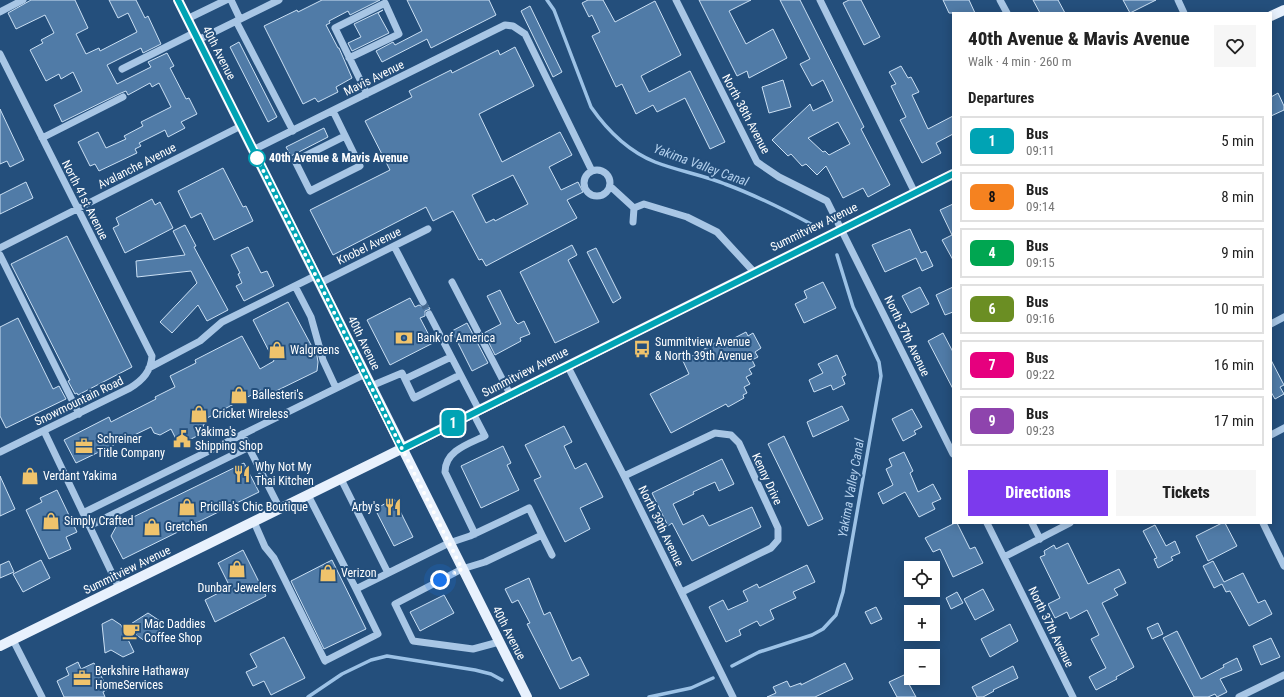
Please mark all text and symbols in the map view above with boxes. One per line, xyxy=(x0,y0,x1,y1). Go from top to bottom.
street label: 40th Avenue xyxy=(199,24,239,83)
button: heart xyxy=(1214,25,1256,67)
text: 40th Avenue & Mavis Avenue xyxy=(968,27,1190,50)
text: Walk · 4 min · 260 m xyxy=(968,54,1072,69)
street label: Mavis Avenue xyxy=(342,57,407,99)
street label: North 38th Avenue xyxy=(719,72,773,156)
text: Departures xyxy=(968,89,1034,107)
text: Bus xyxy=(1026,125,1049,143)
text: 5 min xyxy=(1221,132,1254,150)
text: 1 xyxy=(988,133,996,149)
street label: Avalanche Avenue xyxy=(96,140,179,192)
water label: Yakima Valley Canal xyxy=(651,141,752,190)
text: 09:11 xyxy=(1026,143,1055,158)
marker: 40th Avenue & Mavis Avenue xyxy=(248,149,266,167)
place label: 40th Avenue & Mavis Avenue xyxy=(269,151,408,165)
street label: North 41st Avenue xyxy=(59,158,111,243)
text: Bus xyxy=(1026,181,1049,199)
text: 8 min xyxy=(1221,188,1254,206)
text: 8 xyxy=(988,189,996,205)
text: 09:14 xyxy=(1026,199,1055,214)
street label: Summitview Avenue xyxy=(768,200,860,254)
street label: Knobel Avenue xyxy=(335,224,404,268)
text: Bus xyxy=(1026,237,1049,255)
text: 9 min xyxy=(1221,244,1254,262)
text: 4 xyxy=(988,245,996,261)
text: 09:15 xyxy=(1026,255,1055,270)
street label: North 37th Avenue xyxy=(881,293,933,379)
text: Bus xyxy=(1026,293,1049,311)
text: 10 min xyxy=(1214,300,1254,318)
text: 6 xyxy=(988,301,996,317)
text: 09:16 xyxy=(1026,311,1055,326)
street label: 40th Avenue xyxy=(345,314,383,373)
bank icon: Bank of America xyxy=(394,328,414,348)
place label: Bank of America xyxy=(417,331,495,345)
place label: Summitview Avenue & North 39th Avenue xyxy=(655,335,753,363)
bus stop icon: Summitview Avenue & North 39th Avenue xyxy=(632,339,652,359)
shop icon: Walgreens xyxy=(267,340,287,360)
place label: Walgreens xyxy=(290,343,339,357)
street label: Summitview Avenue xyxy=(479,344,571,400)
text: Bus xyxy=(1026,349,1049,367)
text: 16 min xyxy=(1214,356,1254,374)
text: 7 xyxy=(988,357,996,373)
text: 09:22 xyxy=(1026,367,1055,382)
street label: Snowmountain Road xyxy=(32,373,126,429)
shop icon: Ballesteri's xyxy=(229,385,249,405)
place label: Ballesteri's xyxy=(252,388,304,402)
shop icon: Cricket Wireless xyxy=(189,404,209,424)
text: Bus xyxy=(1026,405,1049,423)
place label: Cricket Wireless xyxy=(212,407,288,421)
line badge: 1 xyxy=(440,410,466,436)
text: 17 min xyxy=(1214,412,1254,430)
text: 9 xyxy=(988,413,996,429)
text: 1 xyxy=(449,415,457,431)
text: 09:23 xyxy=(1026,423,1055,438)
place label: Yakima's Shipping Shop xyxy=(195,425,263,453)
public building icon: Yakima's Shipping Shop xyxy=(172,429,192,449)
place label: Schreiner Title Company xyxy=(97,432,165,460)
office icon: Schreiner Title Company xyxy=(74,436,94,456)
water label: Yakima Valley Canal xyxy=(835,436,867,539)
street label: Kenny Drive xyxy=(749,451,785,507)
place label: Why Not My Thai Kitchen xyxy=(255,460,314,488)
restaurant icon: Why Not My Thai Kitchen xyxy=(232,464,252,484)
shop icon: Verdant Yakima xyxy=(20,466,40,486)
place label: Verdant Yakima xyxy=(43,469,117,483)
button: Directions xyxy=(968,470,1108,516)
button: Tickets xyxy=(1116,470,1256,516)
street label: North 39th Avenue xyxy=(635,483,687,569)
shop icon: Pricilla's Chic Boutique xyxy=(177,497,197,517)
restaurant icon: Arby's xyxy=(383,497,403,517)
place label: Pricilla's Chic Boutique xyxy=(200,500,308,514)
place label: Arby's xyxy=(351,500,380,514)
shop icon: Simply Crafted xyxy=(41,511,61,531)
place label: Simply Crafted xyxy=(64,514,133,528)
shop icon: Gretchen xyxy=(142,517,162,537)
place label: Gretchen xyxy=(165,520,208,534)
street label: Summitview Avenue xyxy=(81,543,173,597)
shop icon: Dunbar Jewelers xyxy=(227,559,247,579)
map controls xyxy=(904,561,940,685)
button: locate xyxy=(904,561,940,597)
shop icon: Verizon xyxy=(318,563,338,583)
place label: Verizon xyxy=(341,566,377,580)
your location xyxy=(430,570,450,590)
place label: Dunbar Jewelers xyxy=(198,581,276,595)
street label: North 37th Avenue xyxy=(1025,584,1077,670)
street label: 40th Avenue xyxy=(489,604,529,663)
button: + xyxy=(904,605,940,641)
place label: Mac Daddies Coffee Shop xyxy=(144,617,205,645)
cafe icon: Mac Daddies Coffee Shop xyxy=(121,621,141,641)
button: − xyxy=(904,649,940,685)
place label: Berkshire Hathaway HomeServices xyxy=(95,664,189,692)
office icon: Berkshire Hathaway HomeServices xyxy=(72,668,92,688)

